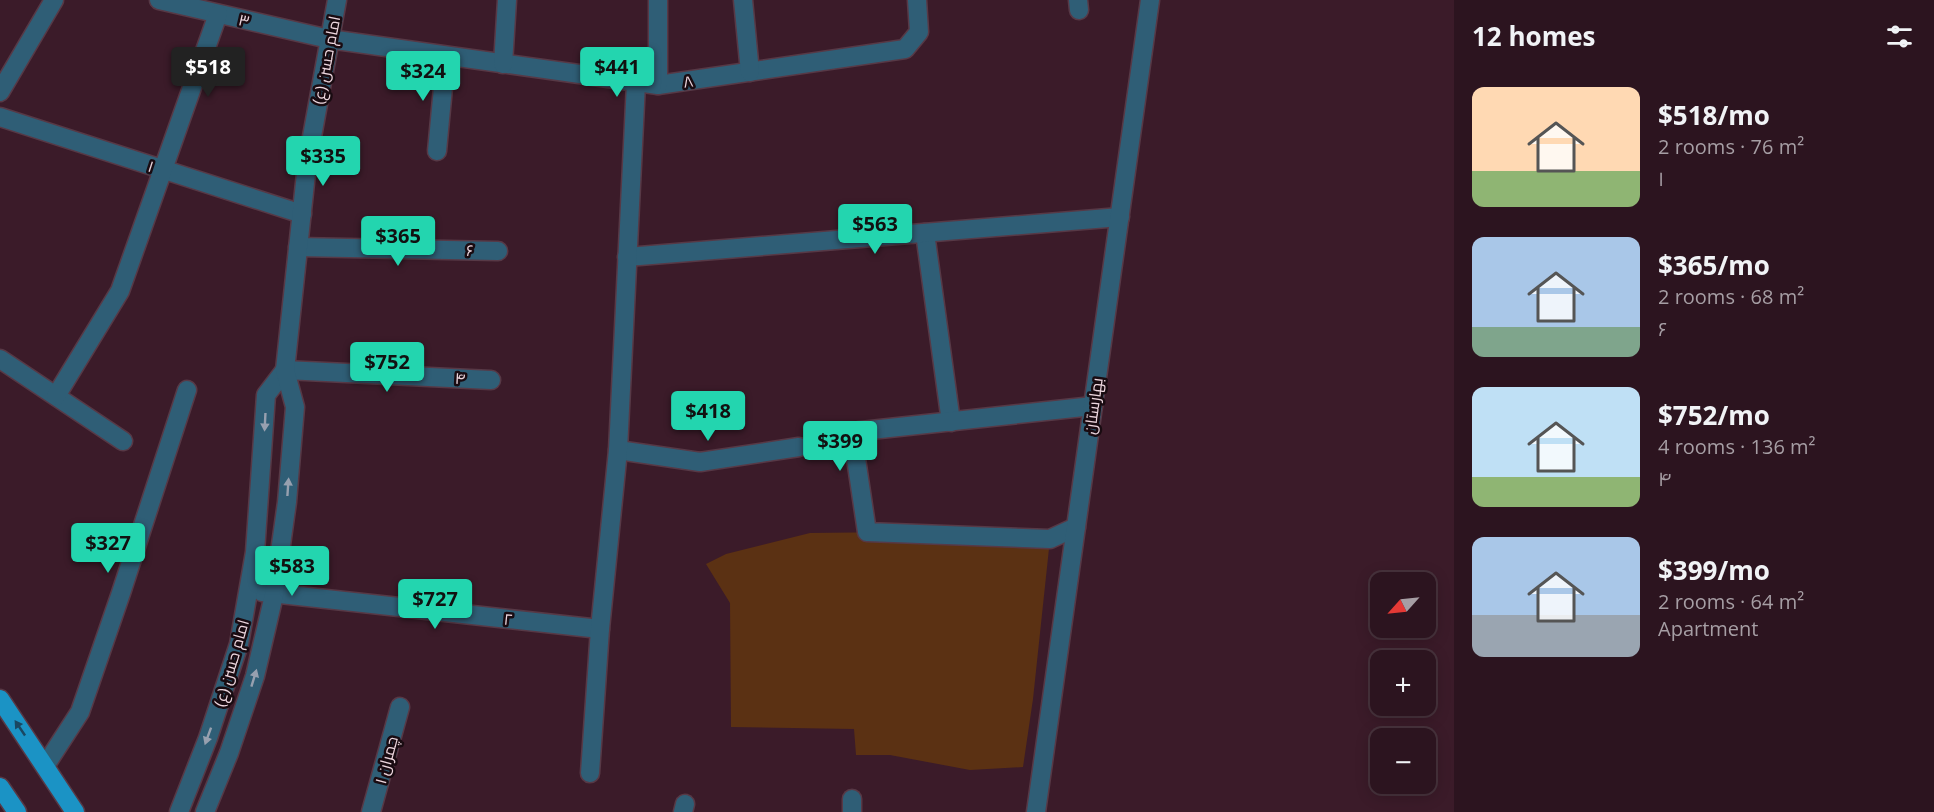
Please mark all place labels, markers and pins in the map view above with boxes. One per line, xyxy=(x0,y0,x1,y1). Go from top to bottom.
pin: $518 xyxy=(172,47,244,98)
pin: $441 xyxy=(581,47,653,98)
pin: $324 xyxy=(387,51,459,102)
pin: $335 xyxy=(287,136,359,187)
pin: $563 xyxy=(839,204,911,255)
pin: $365 xyxy=(362,216,434,267)
pin: $752 xyxy=(351,342,423,393)
pin: $418 xyxy=(672,391,744,442)
pin: $399 xyxy=(804,421,876,472)
pin: $327 xyxy=(72,523,144,574)
pin: $583 xyxy=(256,546,328,597)
pin: $727 xyxy=(399,579,471,630)

